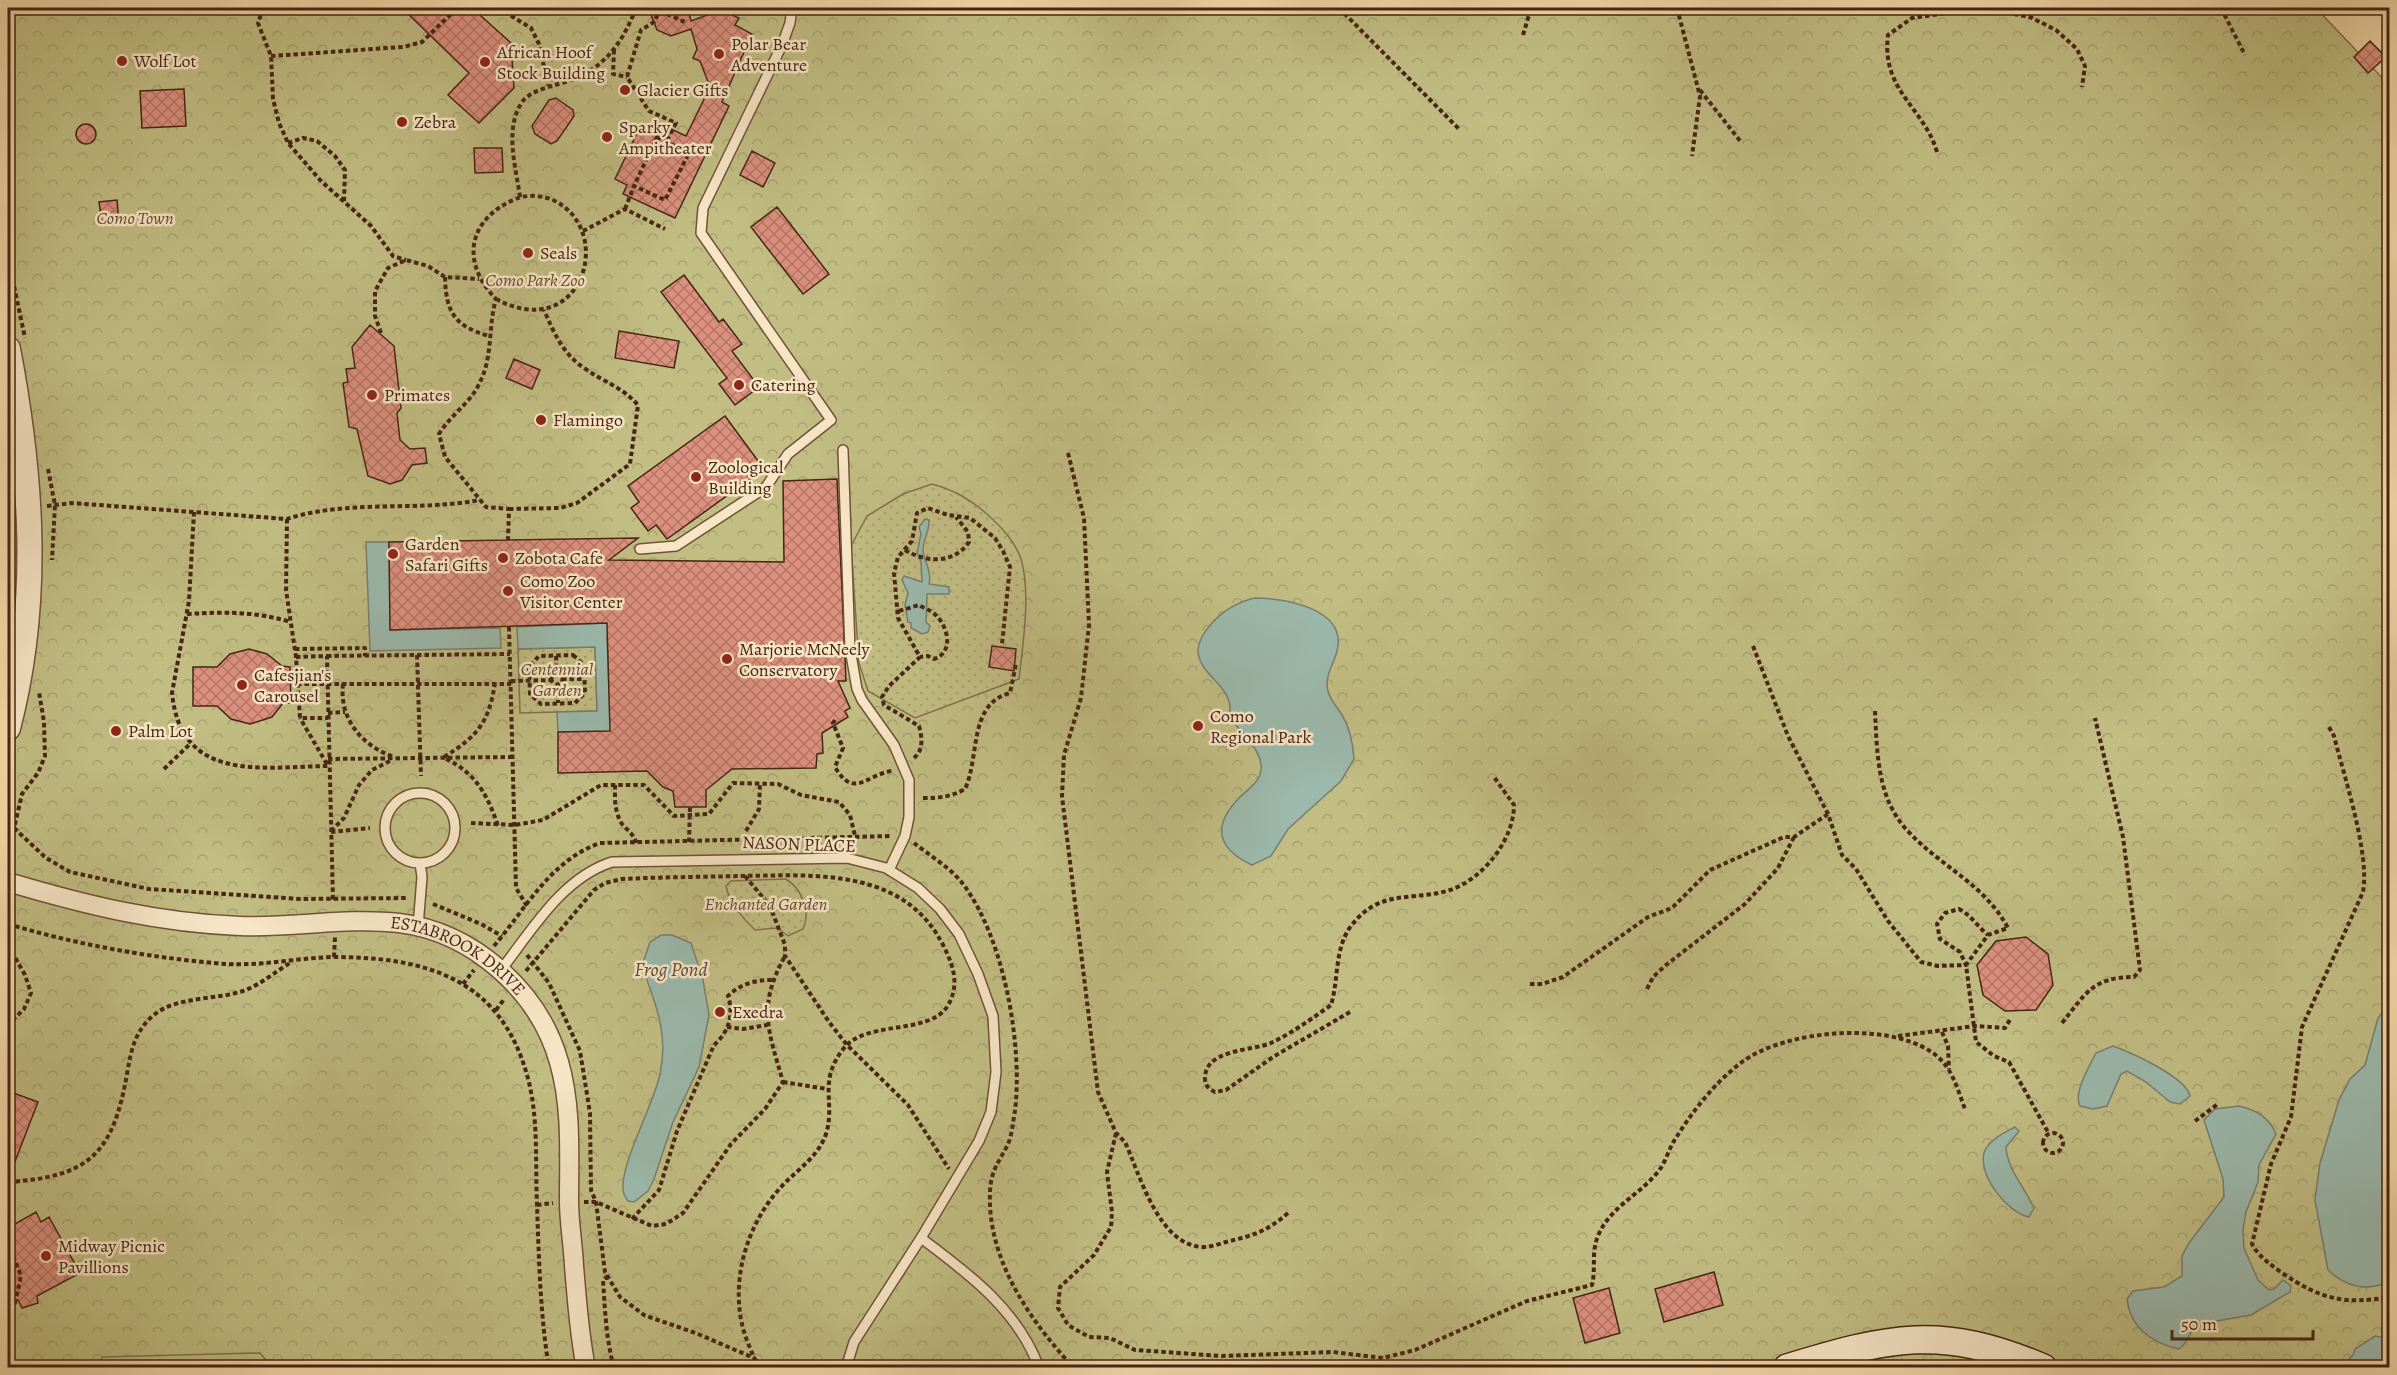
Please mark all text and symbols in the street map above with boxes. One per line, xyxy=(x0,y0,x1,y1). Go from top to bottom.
place label: Polar Bear Adventure xyxy=(730,32,807,77)
place label: African Hoof Stock Building xyxy=(496,40,605,85)
marker: Polar Bear Adventure xyxy=(712,47,726,61)
place label: Wolf Lot xyxy=(133,49,196,73)
marker: Wolf Lot xyxy=(115,54,129,68)
marker: African Hoof Stock Building xyxy=(478,55,492,69)
place label: Glacier Gifts xyxy=(637,78,729,102)
marker: Glacier Gifts xyxy=(618,83,632,97)
place label: Zebra xyxy=(414,110,457,134)
marker: Zebra xyxy=(395,115,409,129)
place label: Sparky Ampitheater xyxy=(618,115,712,160)
marker: Sparky Ampitheater xyxy=(600,130,614,144)
park label: Como Town xyxy=(96,206,174,230)
place label: Seals xyxy=(540,241,577,265)
marker: Seals xyxy=(521,246,535,260)
park label: Como Park Zoo xyxy=(485,268,585,292)
place label: Catering xyxy=(751,373,816,397)
marker: Catering xyxy=(732,378,746,392)
place label: Primates xyxy=(384,383,450,407)
marker: Primates xyxy=(365,388,379,402)
place label: Flamingo xyxy=(553,408,623,432)
marker: Flamingo xyxy=(534,413,548,427)
place label: Zoological Building xyxy=(708,455,784,500)
marker: Zoological Building xyxy=(689,470,703,484)
place label: Garden Safari Gifts xyxy=(405,532,488,577)
place label: Zobota Cafe xyxy=(515,546,603,570)
marker: Garden Safari Gifts xyxy=(386,547,400,561)
marker: Zobota Cafe xyxy=(496,551,510,565)
place label: Como Zoo Visitor Center xyxy=(519,569,623,614)
marker: Como Zoo Visitor Center xyxy=(501,584,515,598)
place label: Marjorie McNeely Conservatory xyxy=(739,637,870,682)
marker: Marjorie McNeely Conservatory xyxy=(720,652,734,666)
park label: Centennial Garden xyxy=(521,657,594,702)
place label: Cafesjian's Carousel xyxy=(254,663,331,708)
marker: Cafesjian's Carousel xyxy=(235,678,249,692)
place label: Como Regional Park xyxy=(1210,704,1311,749)
place label: Palm Lot xyxy=(128,719,193,743)
marker: Como Regional Park xyxy=(1191,719,1205,733)
marker: Palm Lot xyxy=(109,724,123,738)
street label: NASON PLACE xyxy=(742,830,856,858)
park label: Enchanted Garden xyxy=(705,892,828,916)
street label: ESTABROOK DRIVE xyxy=(389,910,531,1000)
water label: Frog Pond xyxy=(634,956,708,983)
place label: Exedra xyxy=(732,1000,784,1024)
marker: Exedra xyxy=(713,1005,727,1019)
place label: Midway Picnic Pavillions xyxy=(58,1234,165,1279)
marker: Midway Picnic Pavillions xyxy=(39,1249,53,1263)
scale bar xyxy=(2172,1303,2313,1341)
text: 50 m xyxy=(2181,1312,2217,1336)

